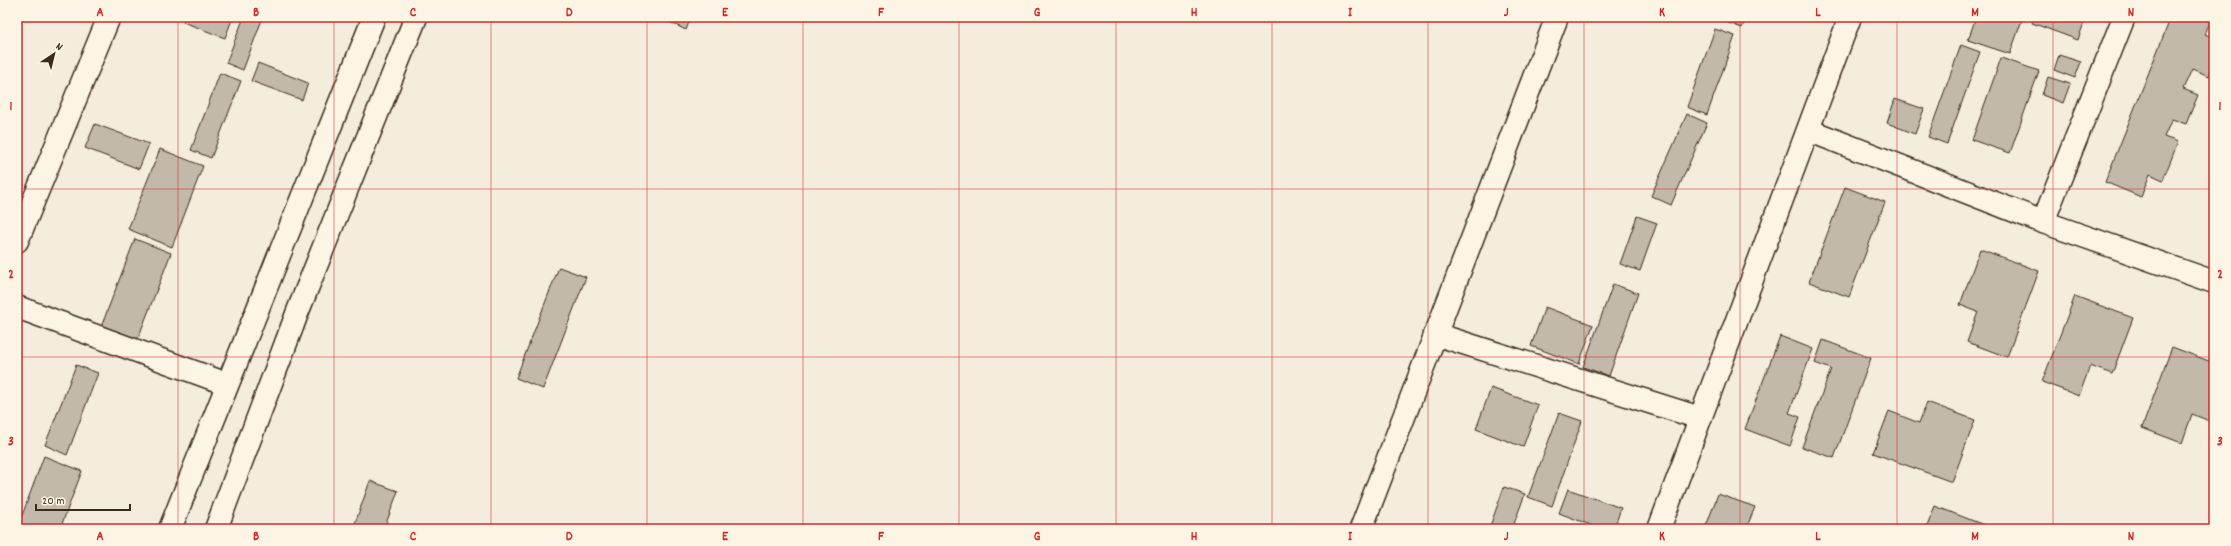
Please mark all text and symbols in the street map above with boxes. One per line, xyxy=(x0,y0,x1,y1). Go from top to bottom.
text: A xyxy=(96,4,104,23)
text: B xyxy=(253,4,259,23)
text: C xyxy=(410,4,417,23)
text: D xyxy=(566,4,573,23)
text: E xyxy=(722,4,729,23)
text: F xyxy=(878,4,884,23)
text: G xyxy=(1034,4,1041,23)
text: H xyxy=(1191,4,1198,23)
text: I xyxy=(1348,4,1353,23)
text: J xyxy=(1504,4,1509,23)
text: K xyxy=(1659,4,1665,23)
text: L xyxy=(1815,4,1821,23)
text: M xyxy=(1971,4,1979,23)
text: N xyxy=(2128,4,2134,23)
north arrow xyxy=(34,34,74,74)
text: N xyxy=(52,39,66,56)
text: 1 xyxy=(10,98,13,117)
text: 1 xyxy=(2219,98,2222,117)
text: 2 xyxy=(8,266,14,285)
text: 2 xyxy=(2217,266,2223,285)
text: 3 xyxy=(8,433,14,452)
text: 3 xyxy=(2217,433,2223,452)
scale bar xyxy=(36,486,130,512)
text: 20 m xyxy=(42,493,65,510)
text: A xyxy=(96,528,104,546)
text: B xyxy=(253,528,259,546)
text: C xyxy=(410,528,417,546)
text: D xyxy=(566,528,573,546)
text: E xyxy=(722,528,729,546)
text: F xyxy=(878,528,884,546)
text: G xyxy=(1034,528,1041,546)
text: H xyxy=(1191,528,1198,546)
text: I xyxy=(1348,528,1353,546)
text: J xyxy=(1504,528,1509,546)
text: K xyxy=(1659,528,1665,546)
text: L xyxy=(1815,528,1821,546)
text: M xyxy=(1971,528,1979,546)
text: N xyxy=(2128,528,2134,546)

